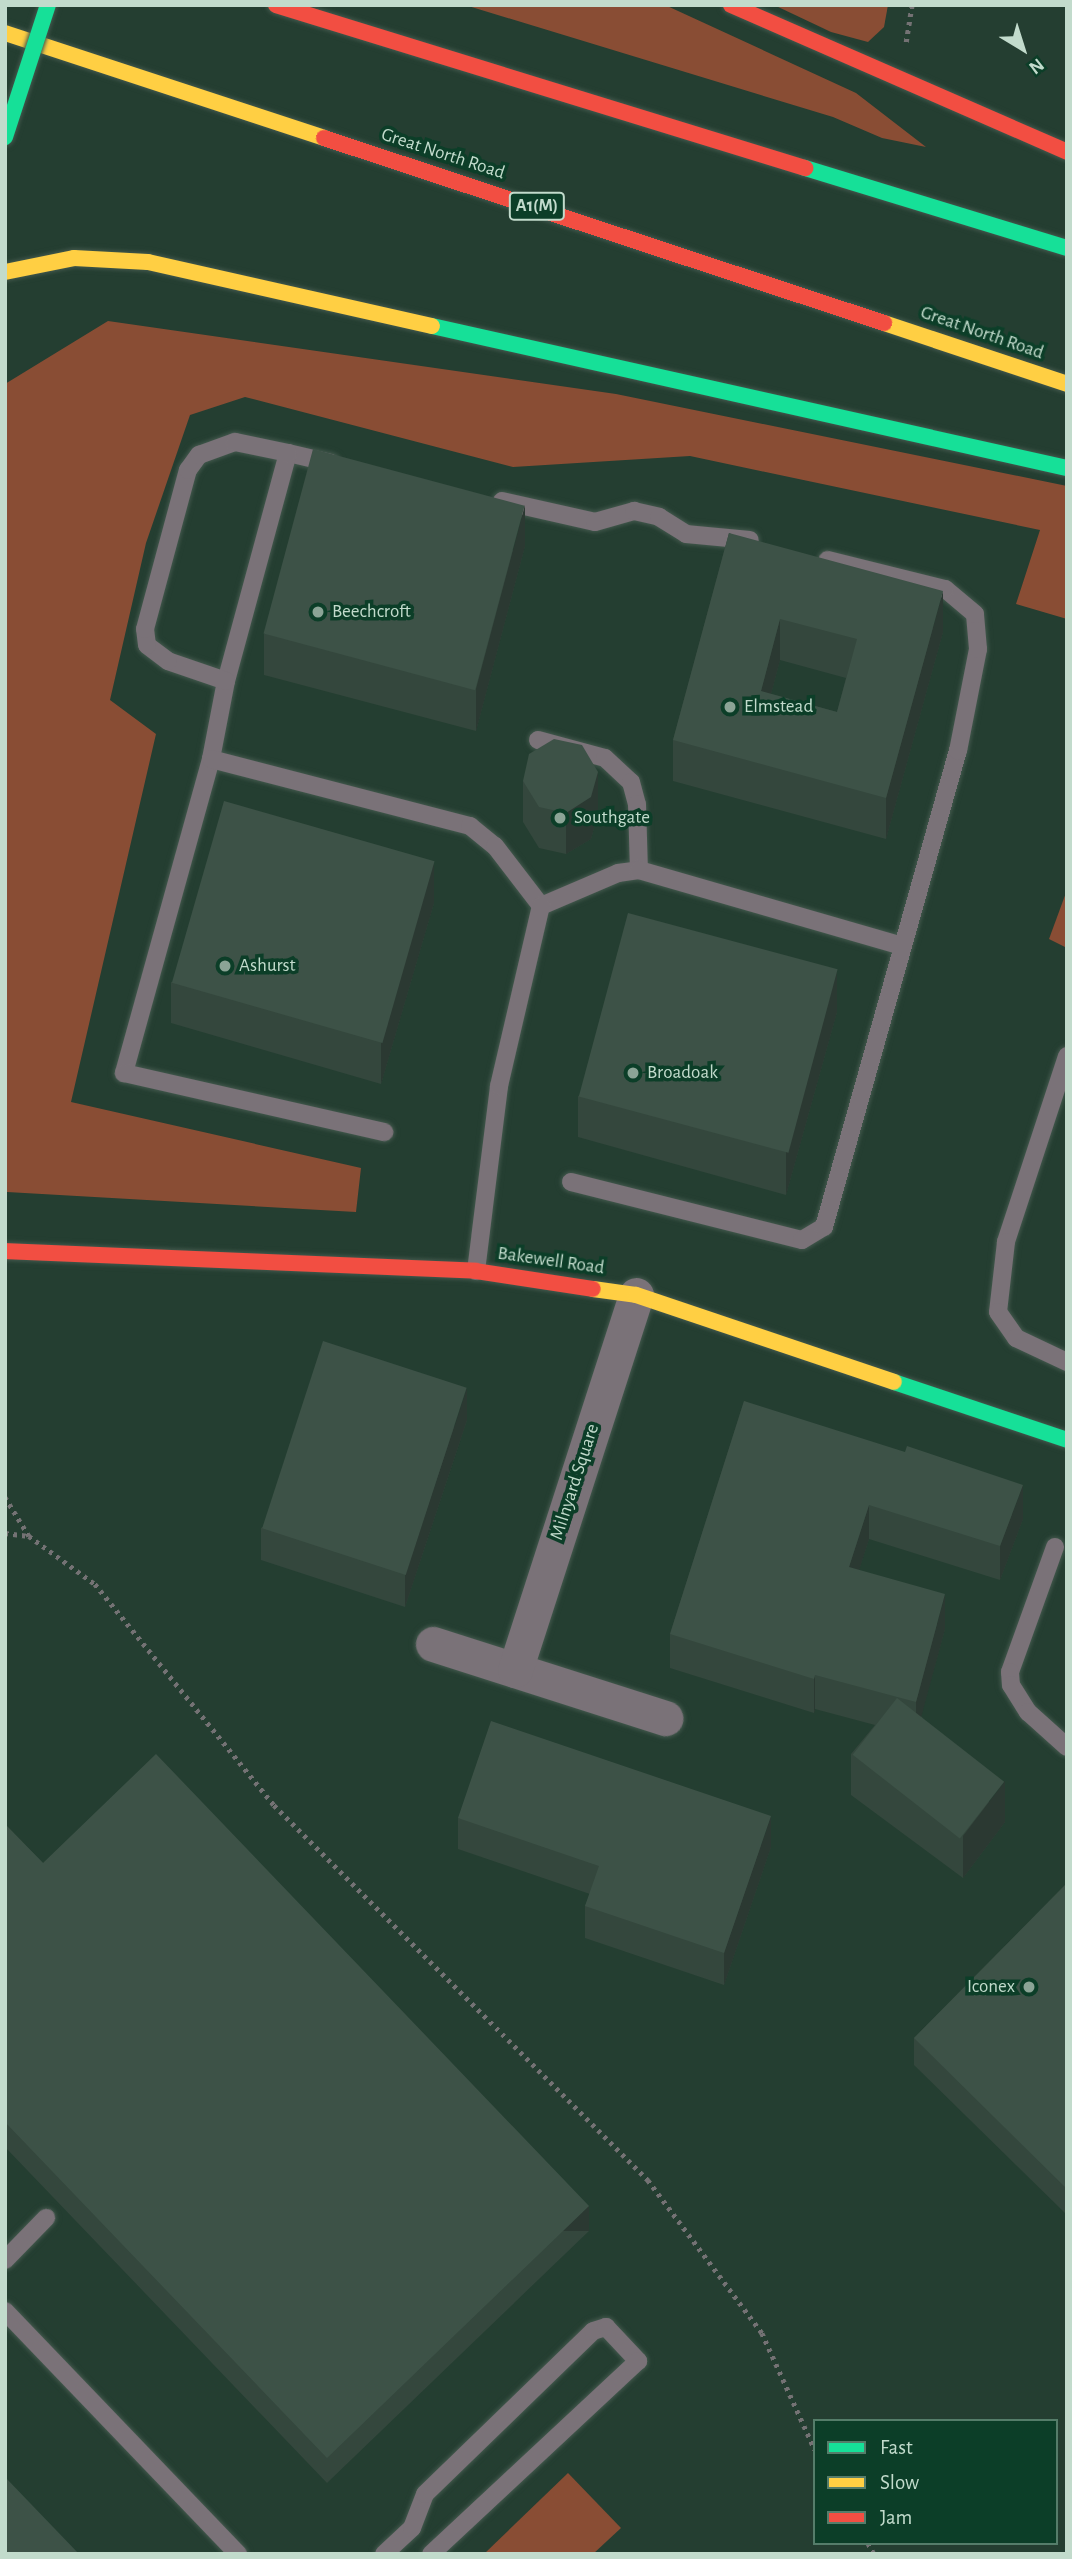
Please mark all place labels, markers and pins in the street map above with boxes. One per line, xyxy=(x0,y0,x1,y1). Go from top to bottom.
place label: Beechcroft xyxy=(332,601,411,623)
marker: Beechcroft xyxy=(310,604,326,620)
place label: Elmstead xyxy=(744,696,813,718)
marker: Elmstead xyxy=(722,699,738,715)
place label: Southgate xyxy=(574,807,650,829)
marker: Southgate xyxy=(552,810,568,826)
place label: Ashurst xyxy=(239,955,296,977)
marker: Ashurst xyxy=(217,958,233,974)
place label: Broadoak xyxy=(647,1062,718,1084)
marker: Broadoak xyxy=(625,1065,641,1081)
place label: Iconex xyxy=(967,1976,1015,1998)
marker: Iconex xyxy=(1021,1979,1037,1995)

